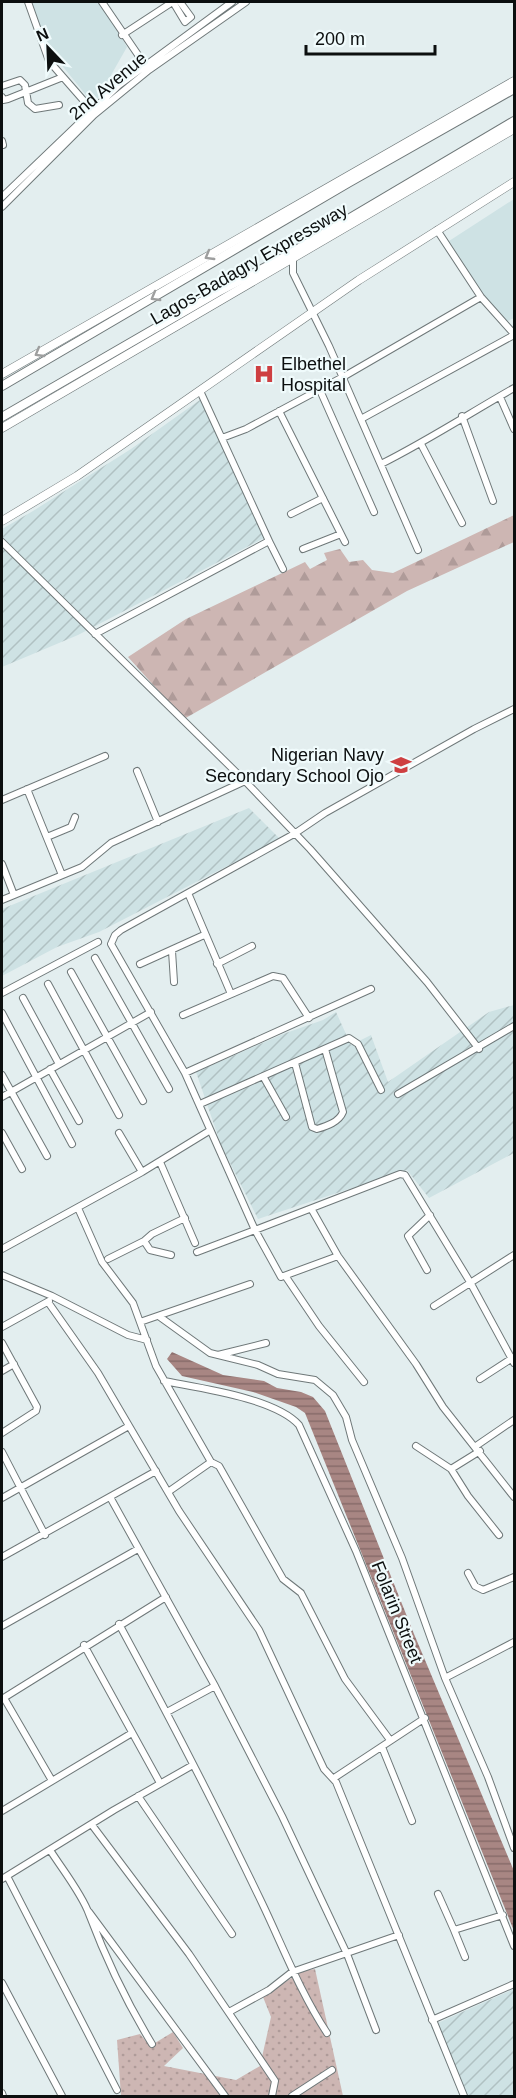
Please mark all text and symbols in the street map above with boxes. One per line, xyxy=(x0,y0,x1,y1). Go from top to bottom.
north arrow xyxy=(18,18,78,78)
scale bar xyxy=(306,18,435,56)
text: N xyxy=(34,25,51,45)
text: 200 m xyxy=(315,29,365,49)
street label: 2nd Avenue xyxy=(65,48,151,124)
street label: Lagos-Badagry Expressway xyxy=(147,199,351,329)
one-way arrow xyxy=(204,248,215,260)
one-way arrow xyxy=(151,290,161,301)
one-way arrow xyxy=(35,345,45,357)
place label: Elbethel Hospital xyxy=(281,354,346,395)
hospital icon: Elbethel Hospital xyxy=(252,362,276,386)
place label: Nigerian Navy Secondary School Ojo xyxy=(205,745,384,786)
school or university icon: Nigerian Navy Secondary School Ojo xyxy=(389,753,413,777)
street label: Folarin Street xyxy=(367,1558,427,1666)

